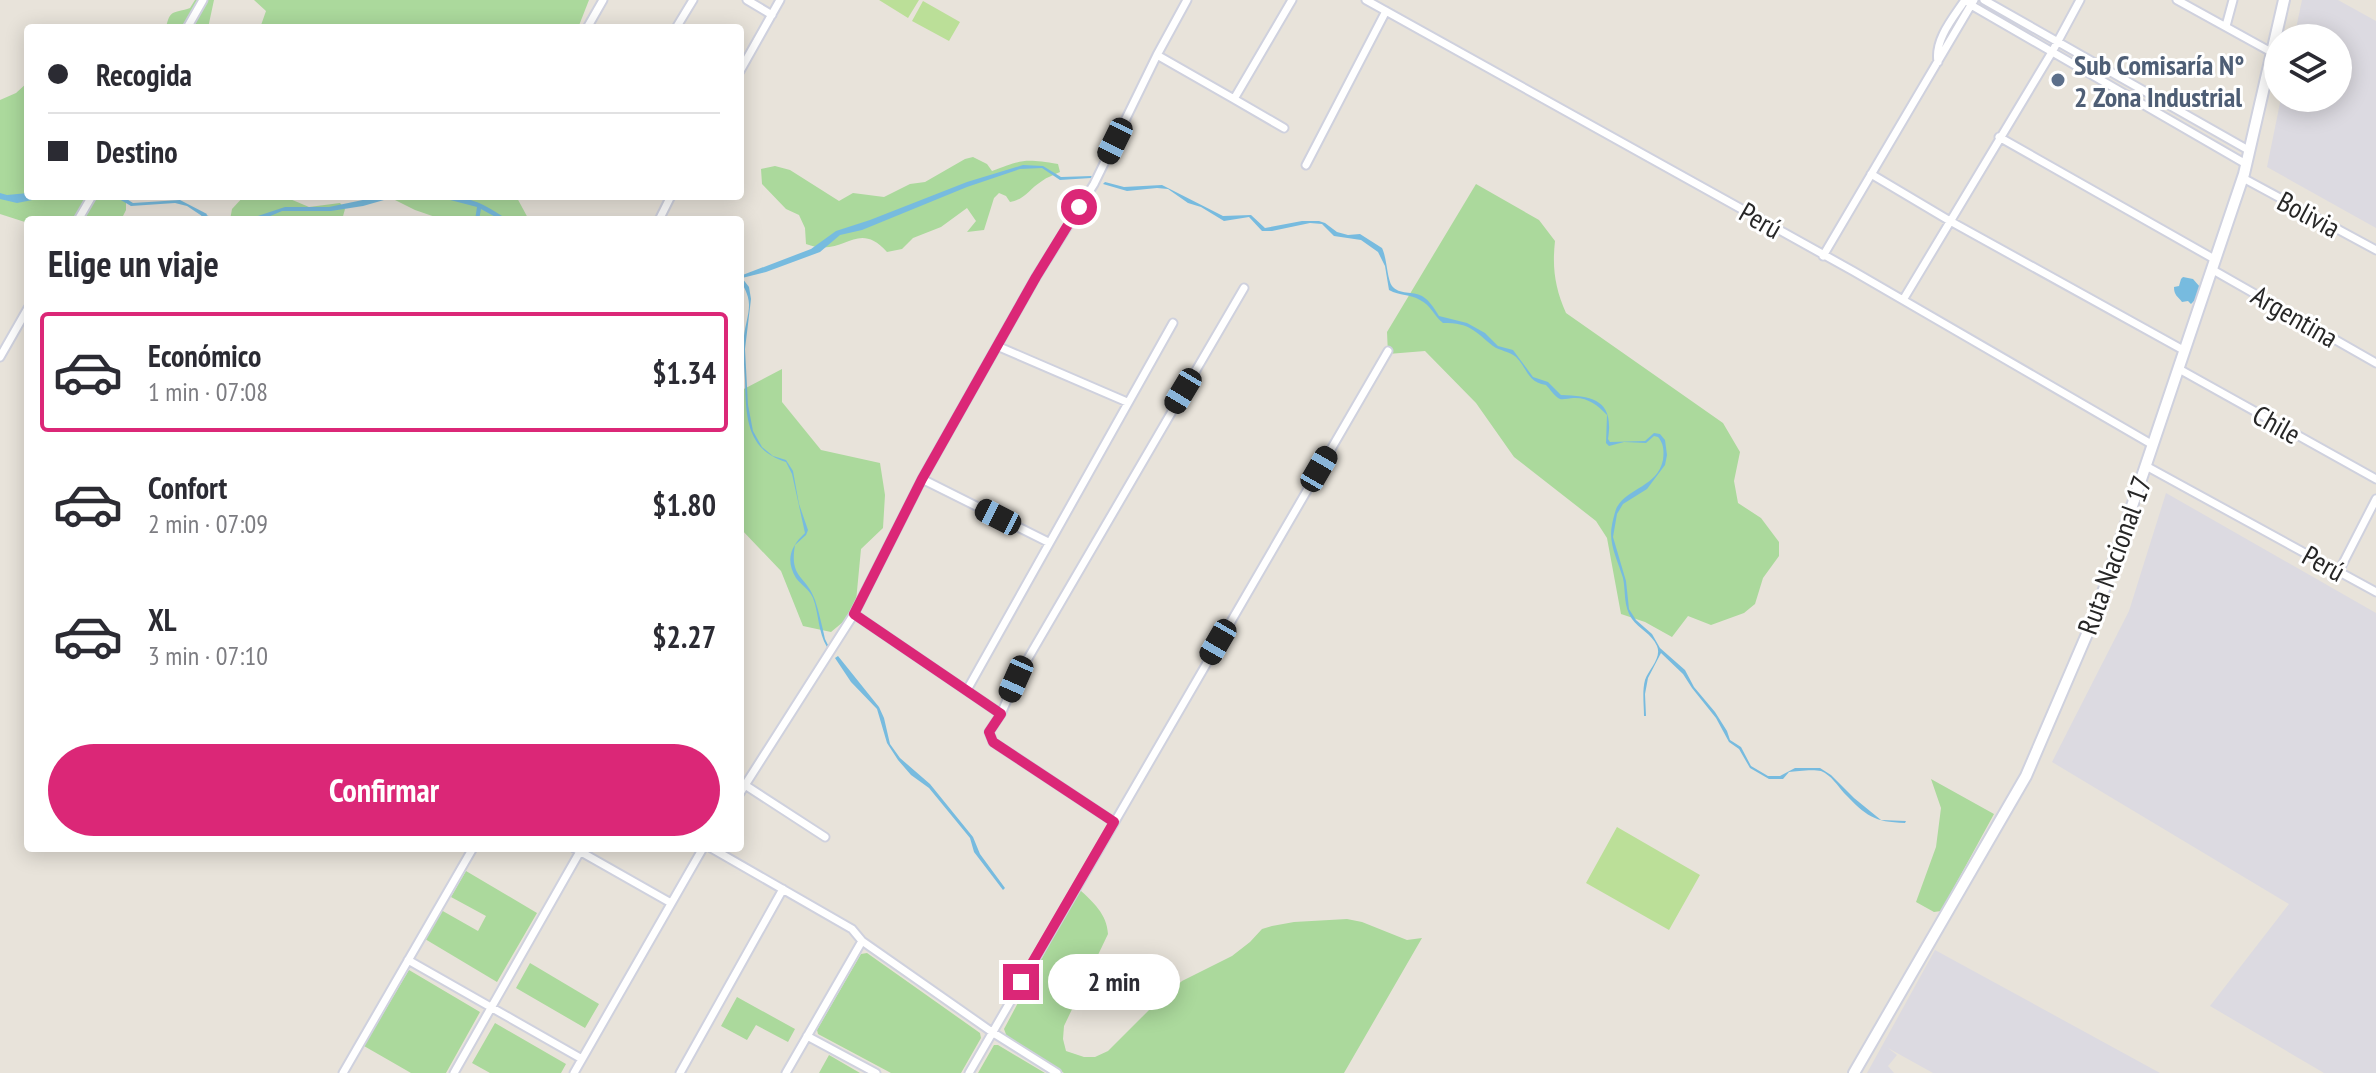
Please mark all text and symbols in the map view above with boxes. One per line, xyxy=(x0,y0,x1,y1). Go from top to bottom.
map controls xyxy=(2264,24,2352,112)
button: layers xyxy=(2264,24,2352,112)
place label: Sub Comisaría N° 2 Zona Industrial xyxy=(2074,46,2244,115)
text: Recogida xyxy=(96,55,192,94)
marker: Sub Comisaría N° 2 Zona Industrial xyxy=(2049,71,2067,89)
car xyxy=(1094,114,1136,168)
text: Destino xyxy=(96,132,178,171)
street label: Bolivia xyxy=(2271,182,2347,246)
route start xyxy=(1061,189,1097,225)
street label: Perú xyxy=(1733,193,1789,247)
text: Elige un viaje xyxy=(48,240,219,287)
street label: Argentina xyxy=(2245,276,2345,356)
icon: car xyxy=(52,336,124,408)
text: Económico xyxy=(148,336,261,375)
text: $1.34 xyxy=(652,353,716,392)
car xyxy=(1160,364,1206,418)
text: 1 min · 07:08 xyxy=(148,375,268,408)
street label: Chile xyxy=(2246,396,2308,452)
car xyxy=(1297,442,1341,496)
icon: car xyxy=(52,468,124,540)
text: Confort xyxy=(148,468,227,507)
street label: Ruta Nacional 17 xyxy=(2068,471,2160,639)
text: $1.80 xyxy=(652,485,716,524)
car xyxy=(971,495,1025,539)
text: 2 min · 07:09 xyxy=(148,507,268,540)
street label: Perú xyxy=(2296,536,2352,590)
icon: car xyxy=(52,600,124,672)
text: XL xyxy=(148,600,177,639)
car xyxy=(1196,615,1240,669)
text: $2.27 xyxy=(652,617,716,656)
text: 3 min · 07:10 xyxy=(148,639,268,672)
car xyxy=(995,652,1037,706)
button: Confirmar xyxy=(48,744,720,836)
callout: 2 min xyxy=(1049,954,1181,1010)
route end xyxy=(1003,964,1039,1000)
text: 2 min xyxy=(1088,965,1140,998)

